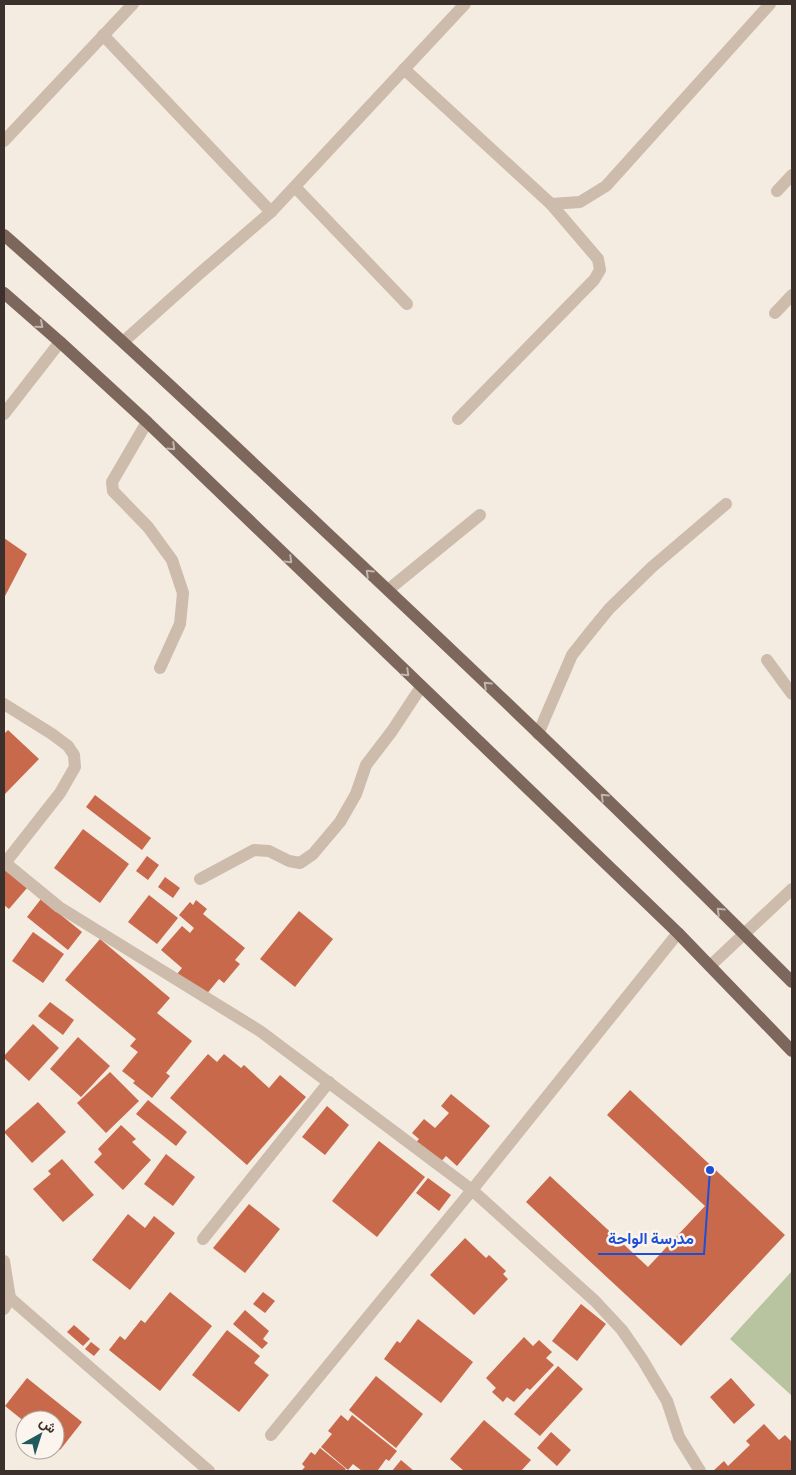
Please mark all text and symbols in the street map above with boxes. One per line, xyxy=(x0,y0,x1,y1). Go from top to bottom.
one-way arrow xyxy=(35,319,44,328)
one-way arrow xyxy=(167,441,176,450)
one-way arrow xyxy=(284,554,293,563)
one-way arrow xyxy=(366,570,375,579)
one-way arrow xyxy=(400,667,409,676)
one-way arrow xyxy=(484,682,493,691)
one-way arrow xyxy=(601,794,610,803)
one-way arrow xyxy=(717,908,726,917)
callout: مدرسة الواحة xyxy=(598,1223,704,1254)
text: مدرسة الواحة xyxy=(608,1228,694,1249)
north arrow xyxy=(15,1410,65,1460)
text: ش xyxy=(36,1413,61,1437)

